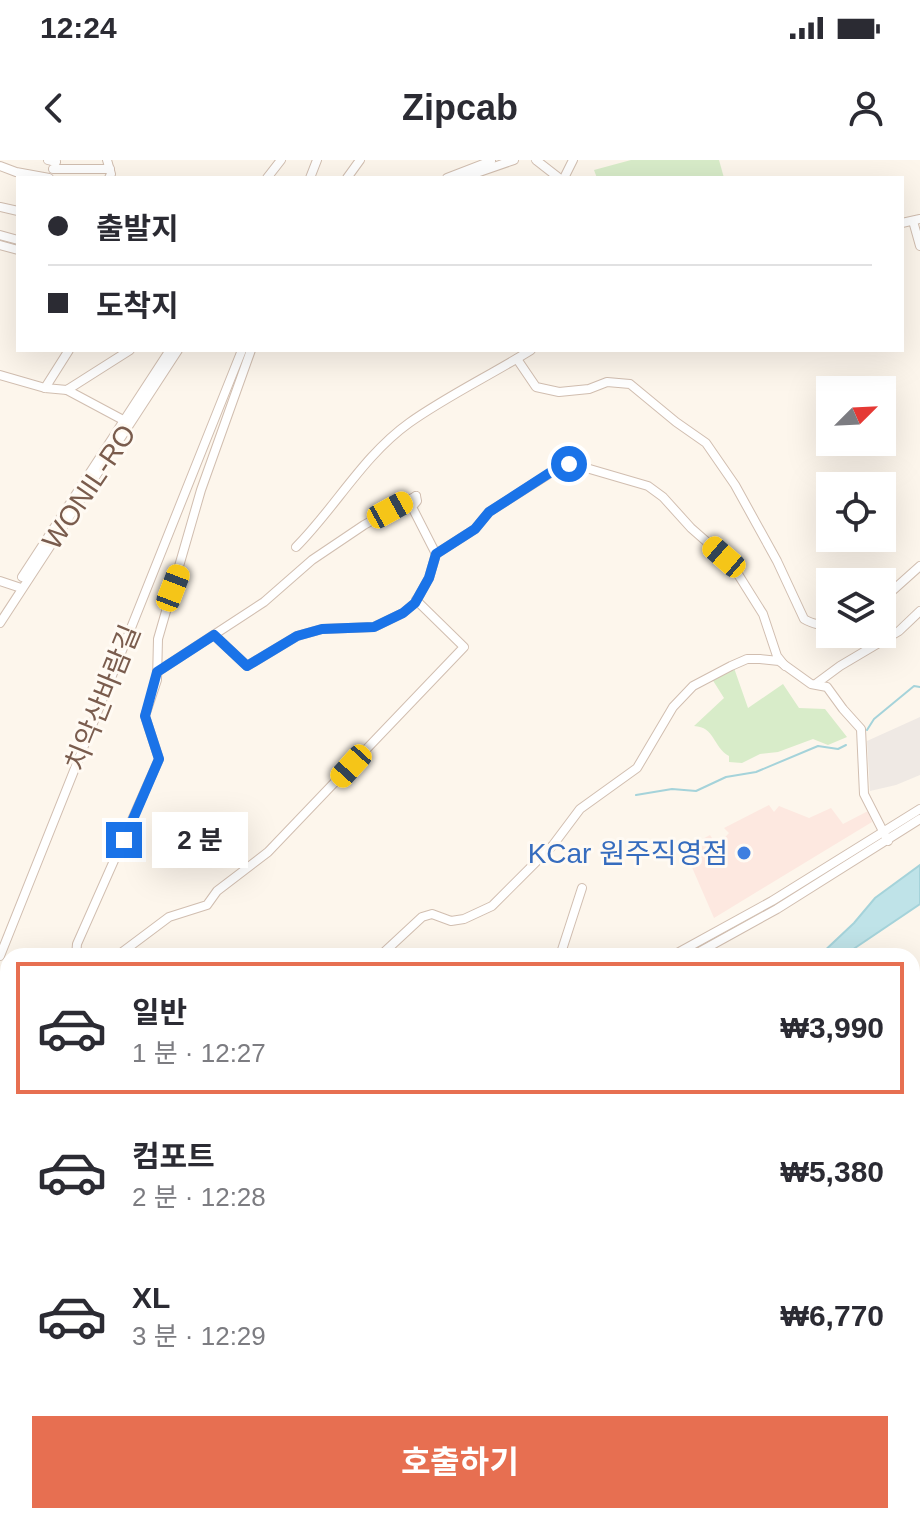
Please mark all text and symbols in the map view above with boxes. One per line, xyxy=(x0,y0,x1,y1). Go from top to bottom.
text: 12:24 xyxy=(40,11,117,44)
icon: back xyxy=(32,86,76,130)
icon: person xyxy=(844,86,888,130)
text: Zipcab xyxy=(402,87,518,128)
text: 출발지 xyxy=(96,212,179,245)
text: 도착지 xyxy=(96,289,179,322)
north arrow xyxy=(816,376,896,456)
map controls xyxy=(816,376,896,648)
street label: WONIL-RO xyxy=(36,419,142,555)
route start xyxy=(551,446,587,482)
button: locate xyxy=(816,472,896,552)
car xyxy=(363,488,417,532)
car xyxy=(698,532,750,582)
car xyxy=(153,561,193,615)
button: layers xyxy=(816,568,896,648)
street label: 치악산바람길 xyxy=(60,621,146,775)
car xyxy=(326,740,376,792)
callout: 2 분 xyxy=(152,812,248,868)
route end xyxy=(106,822,142,858)
text: 2 분 xyxy=(177,825,223,855)
place label: KCar 원주직영점 xyxy=(528,838,728,869)
marker: KCar 원주직영점 xyxy=(735,844,753,862)
icon: car xyxy=(36,992,108,1064)
text: 일반 xyxy=(132,996,187,1029)
text: ₩3,990 xyxy=(781,1011,884,1044)
text: 1 분 · 12:27 xyxy=(132,1038,266,1068)
icon: car xyxy=(36,1136,108,1208)
text: 컴포트 xyxy=(132,1140,215,1173)
text: ₩5,380 xyxy=(781,1155,884,1188)
text: 2 분 · 12:28 xyxy=(132,1182,266,1212)
icon: car xyxy=(36,1280,108,1352)
text: XL xyxy=(132,1281,170,1314)
text: ₩6,770 xyxy=(781,1299,884,1332)
text: 3 분 · 12:29 xyxy=(132,1321,266,1351)
button: 호출하기 xyxy=(32,1416,888,1508)

